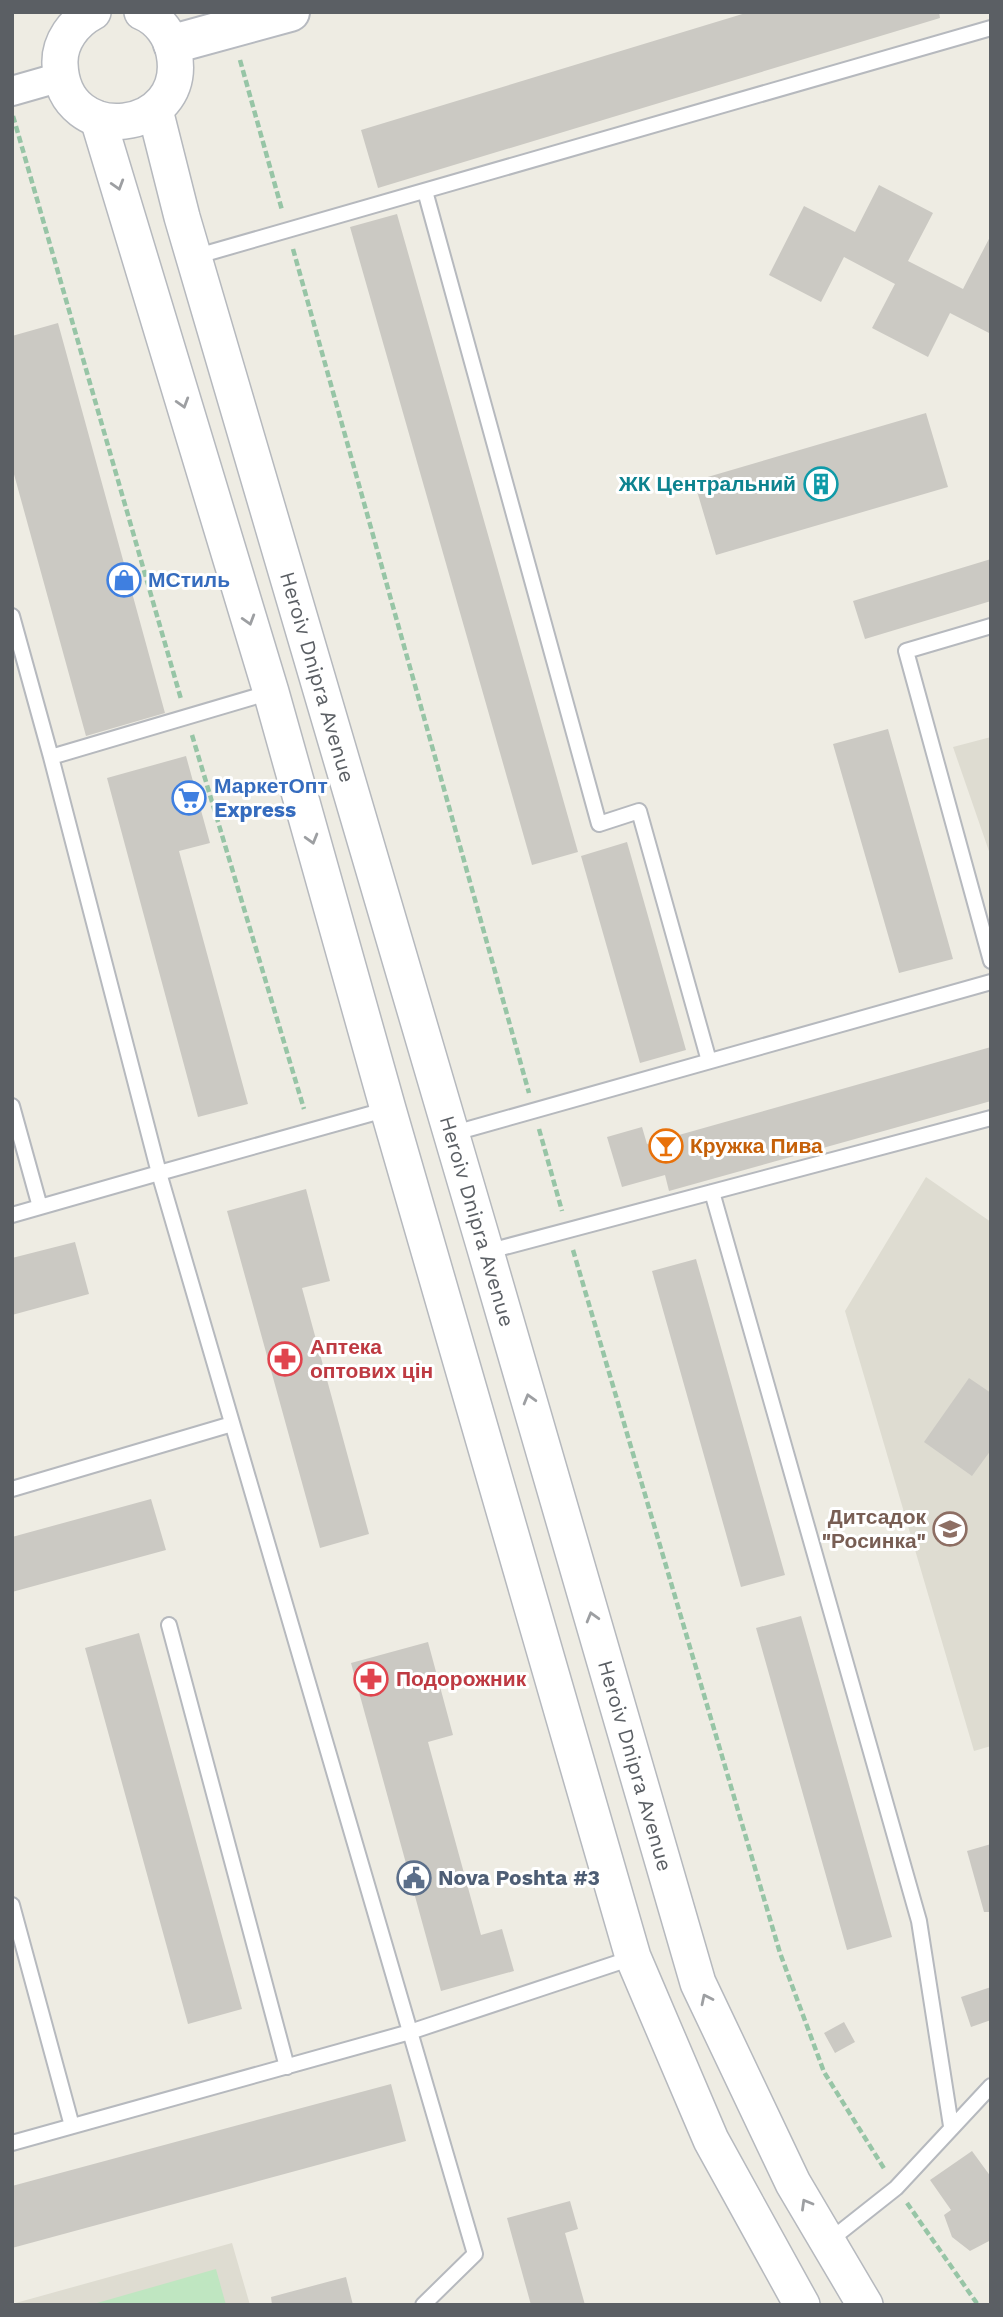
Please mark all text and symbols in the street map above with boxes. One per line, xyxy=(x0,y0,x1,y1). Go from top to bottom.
one-way arrow xyxy=(109,178,124,190)
one-way arrow xyxy=(175,396,190,408)
building icon: ЖК Центральний xyxy=(802,465,840,503)
place label: ЖК Центральний xyxy=(618,471,796,496)
shop icon: МСтиль xyxy=(105,561,143,599)
place label: МСтиль xyxy=(148,567,230,592)
street label: Heroiv Dnipra Avenue xyxy=(275,569,360,785)
one-way arrow xyxy=(241,614,255,626)
place label: МаркетОпт Express xyxy=(214,773,328,822)
supermarket icon: МаркетОпт Express xyxy=(170,779,208,817)
one-way arrow xyxy=(304,833,318,845)
street label: Heroiv Dnipra Avenue xyxy=(435,1113,520,1329)
bar icon: Кружка Пива xyxy=(647,1127,685,1165)
place label: Кружка Пива xyxy=(690,1133,823,1158)
place label: Аптека оптових цін xyxy=(310,1334,433,1383)
pharmacy icon: Аптека оптових цін xyxy=(266,1340,304,1378)
one-way arrow xyxy=(522,1393,537,1405)
place label: Дитсадок "Росинка" xyxy=(822,1504,926,1553)
school or university icon: Дитсадок "Росинка" xyxy=(931,1510,969,1548)
one-way arrow xyxy=(586,1611,600,1623)
street label: Heroiv Dnipra Avenue xyxy=(593,1657,678,1874)
pharmacy icon: Подорожник xyxy=(352,1660,390,1698)
place label: Подорожник xyxy=(396,1666,527,1691)
public building icon: Nova Poshta #3 xyxy=(395,1859,433,1897)
place label: Nova Poshta #3 xyxy=(438,1865,600,1890)
one-way arrow xyxy=(700,1994,714,2006)
one-way arrow xyxy=(801,2198,814,2211)

